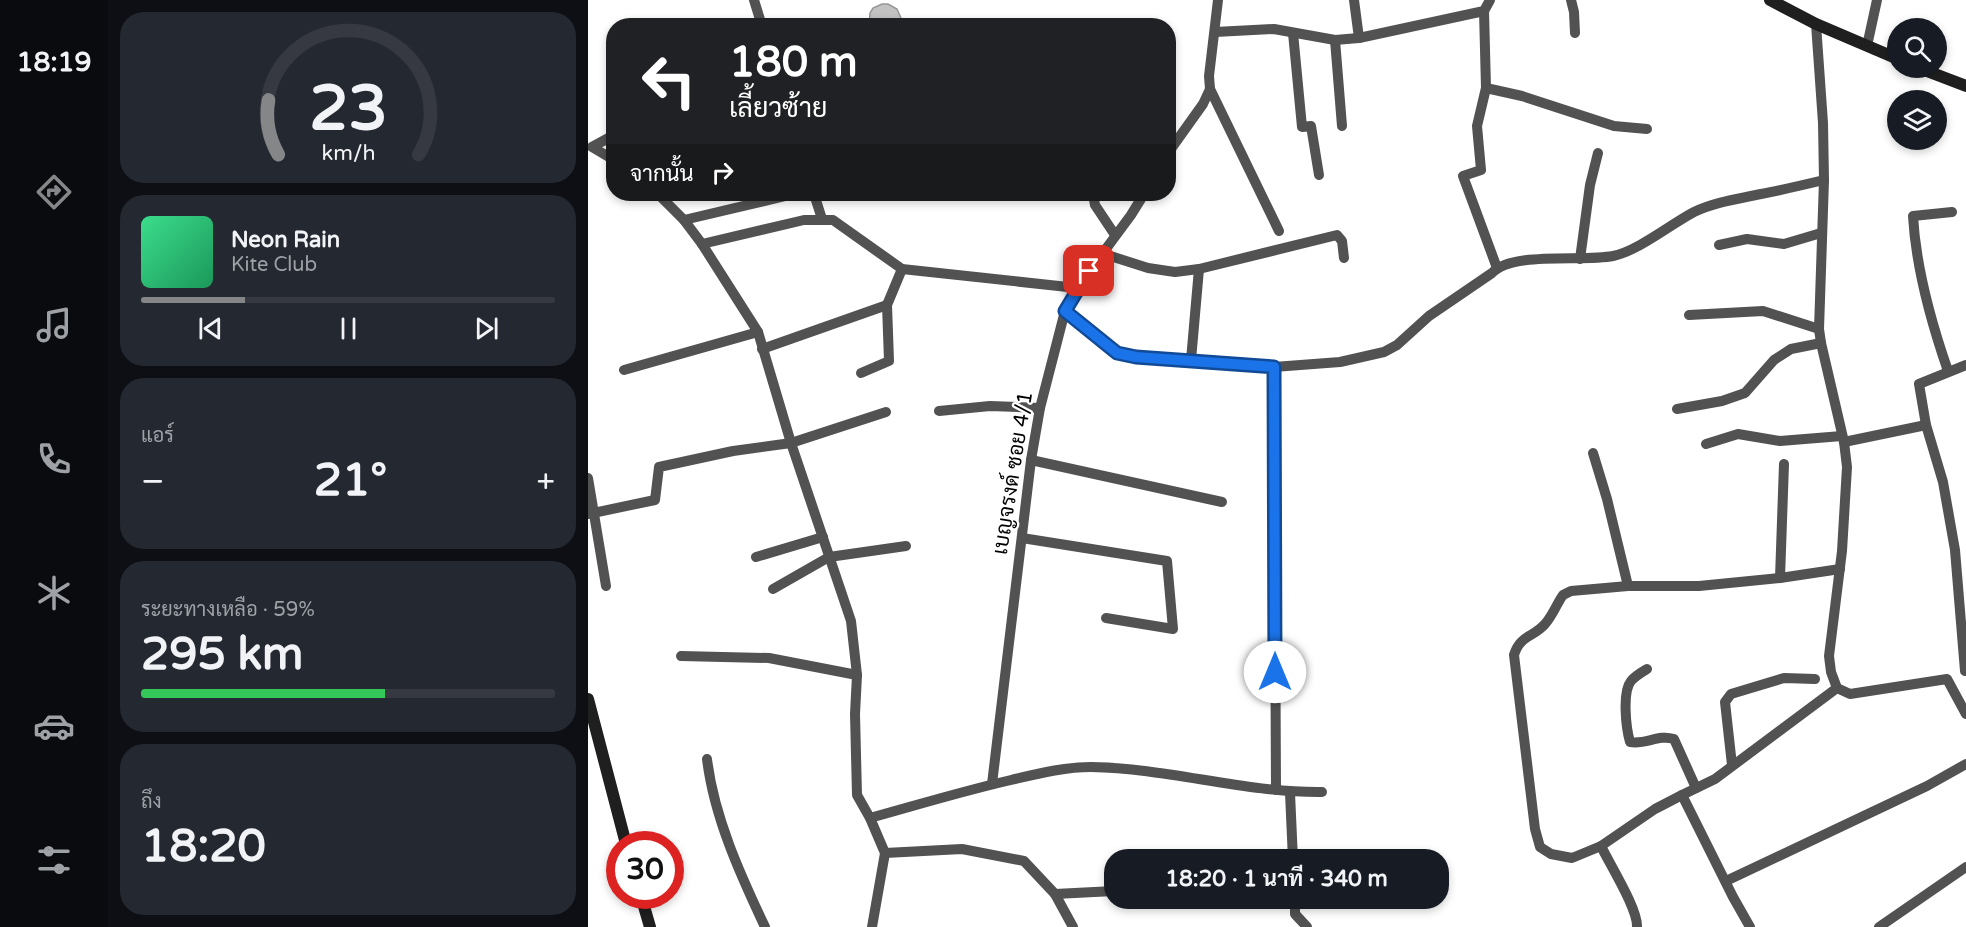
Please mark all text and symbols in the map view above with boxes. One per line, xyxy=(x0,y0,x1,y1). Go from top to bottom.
map controls xyxy=(1887,18,1947,150)
button: search xyxy=(1887,18,1947,78)
text: 180 m xyxy=(729,37,858,88)
icon: left xyxy=(630,42,708,120)
text: 18:19 xyxy=(17,46,91,79)
text: 23 xyxy=(309,72,387,147)
button: layers xyxy=(1887,90,1947,150)
text: เลี้ยวซ้าย xyxy=(729,92,827,125)
text: km/h xyxy=(321,140,375,166)
icon: right xyxy=(706,156,739,189)
text: จากนั้น xyxy=(630,161,694,187)
icon: directions xyxy=(33,171,75,213)
text: Neon Rain xyxy=(231,227,340,253)
pin xyxy=(1063,245,1114,296)
text: Kite Club xyxy=(231,253,317,277)
icon: arrive xyxy=(1072,254,1105,287)
icon: music xyxy=(33,304,75,346)
icon: previous xyxy=(194,312,227,345)
icon: pause xyxy=(332,312,365,345)
icon: next xyxy=(470,312,503,345)
street label: เบญจรงด์ ซอย 4/1 xyxy=(986,389,1038,557)
text: แอร์ xyxy=(141,424,174,448)
icon: phone xyxy=(33,438,75,480)
text: 21° xyxy=(314,454,387,508)
text: − xyxy=(141,462,165,501)
text: + xyxy=(536,462,555,501)
icon: climate xyxy=(33,572,75,614)
text: ระยะทางเหลือ · 59% xyxy=(141,598,315,622)
text: 295 km xyxy=(141,628,303,682)
position arrow xyxy=(1243,640,1307,704)
icon: car xyxy=(33,705,75,747)
text: ถึง xyxy=(141,790,162,814)
text: 18:20 xyxy=(141,820,266,874)
speed limit sign: 30 xyxy=(606,831,684,909)
icon: filters xyxy=(33,839,75,881)
text: 18:20 · 1 นาที · 340 m xyxy=(1165,866,1388,892)

